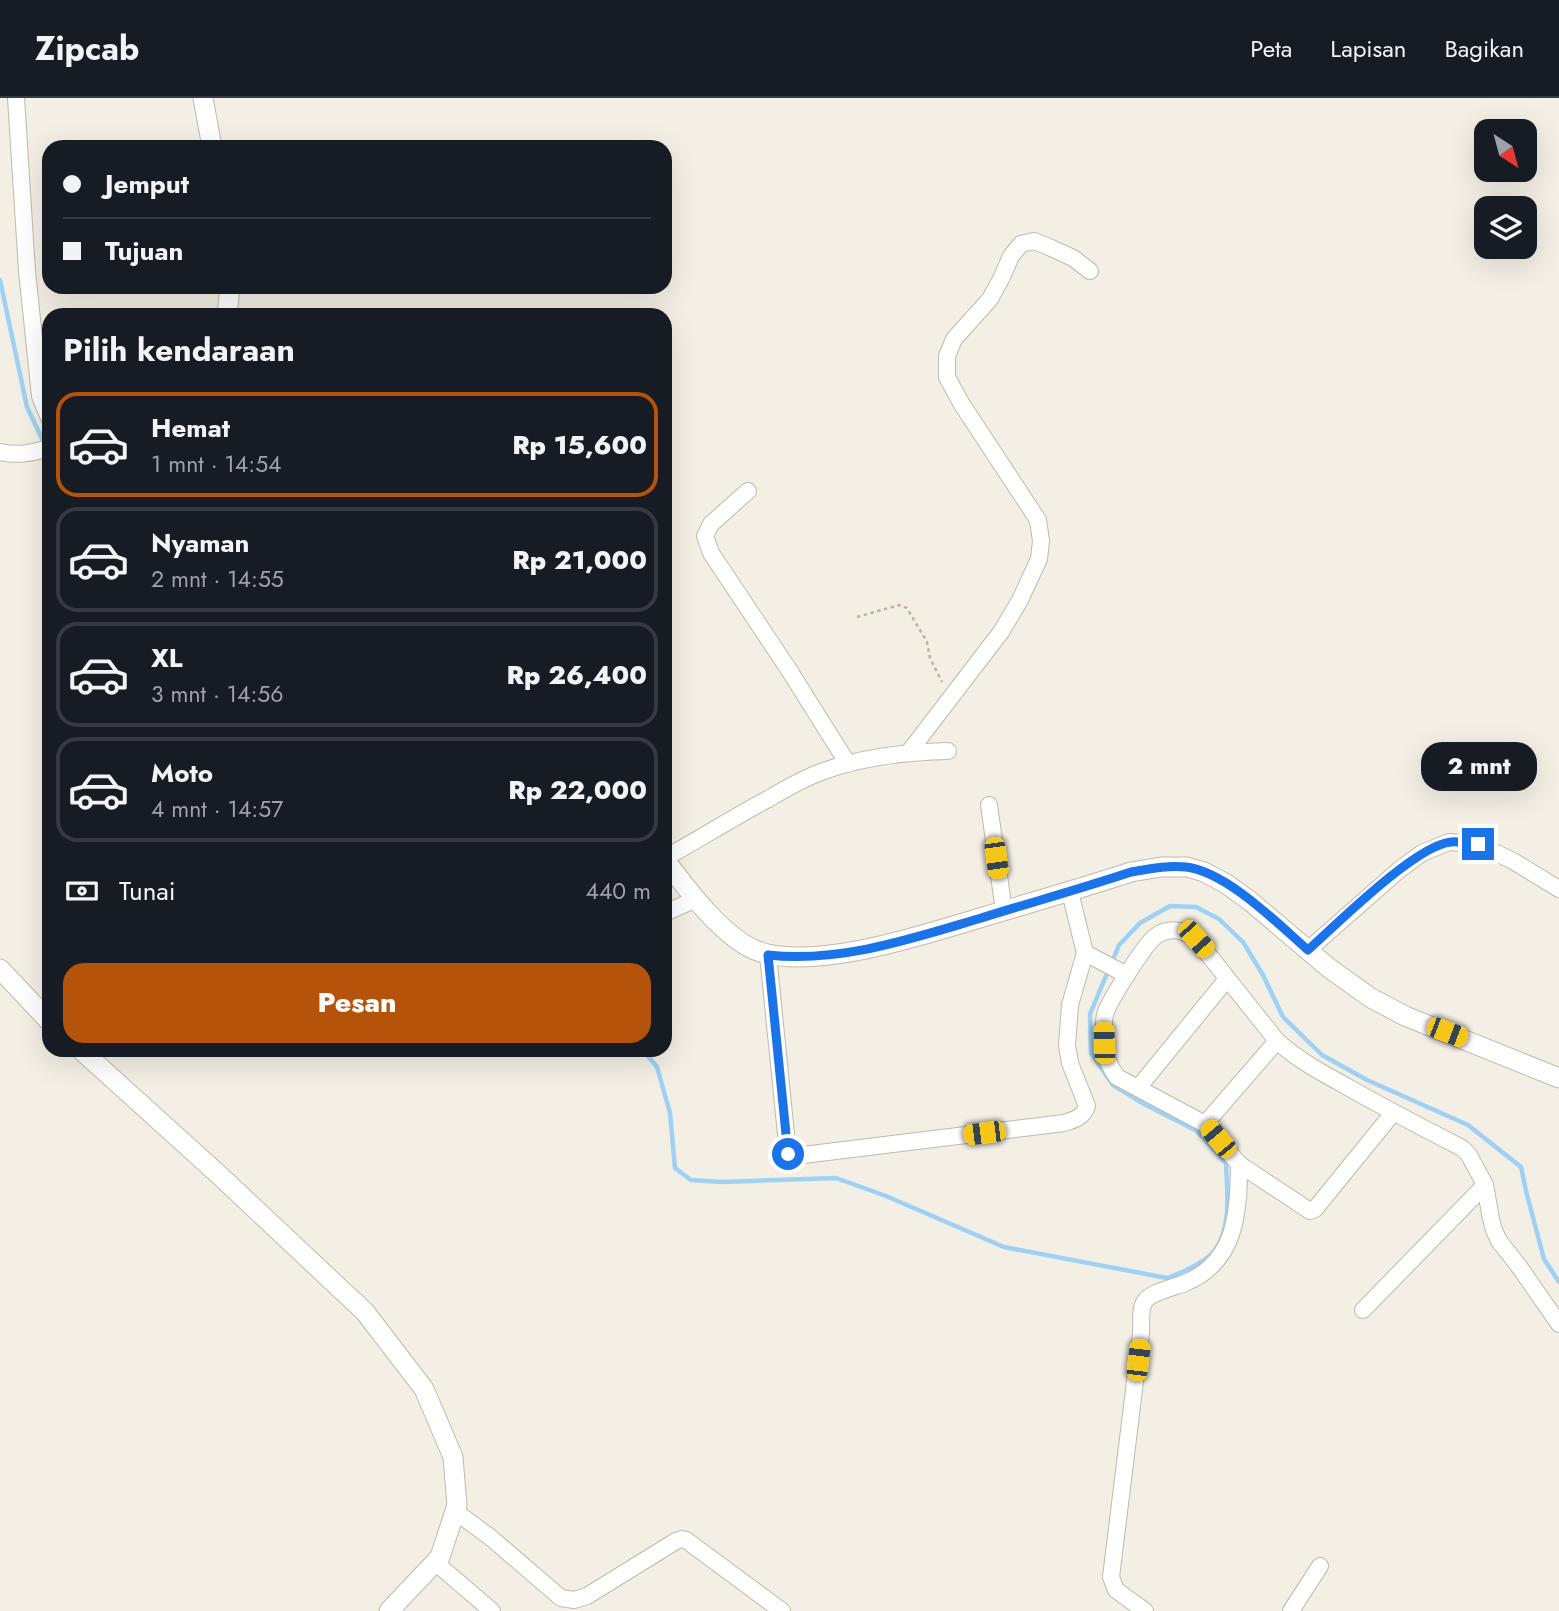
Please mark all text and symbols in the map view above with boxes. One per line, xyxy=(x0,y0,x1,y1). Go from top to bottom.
text: Zipcab xyxy=(35,25,139,72)
text: Peta xyxy=(1250,31,1292,66)
text: Lapisan xyxy=(1330,31,1406,66)
text: Bagikan xyxy=(1444,31,1524,66)
north arrow xyxy=(1474,119,1536,182)
map controls xyxy=(1474,119,1537,259)
text: Jemput xyxy=(105,165,189,203)
button: layers xyxy=(1474,196,1537,259)
text: Tujuan xyxy=(105,232,183,270)
text: Pilih kendaraan xyxy=(63,327,295,373)
text: Hemat xyxy=(151,409,230,447)
icon: car xyxy=(67,413,130,476)
text: Rp 15,600 xyxy=(512,426,647,464)
text: 1 mnt · 14:54 xyxy=(151,447,282,481)
text: Nyaman xyxy=(151,524,250,562)
icon: car xyxy=(67,528,130,591)
text: Rp 21,000 xyxy=(512,541,647,579)
text: 2 mnt · 14:55 xyxy=(151,562,284,596)
text: XL xyxy=(151,639,183,677)
icon: car xyxy=(67,643,130,706)
text: Rp 26,400 xyxy=(506,656,647,694)
text: 3 mnt · 14:56 xyxy=(151,677,284,711)
callout: 2 mnt xyxy=(1420,742,1536,792)
text: 2 mnt xyxy=(1447,749,1511,783)
text: Moto xyxy=(151,754,213,792)
icon: car xyxy=(67,758,130,821)
text: Rp 22,000 xyxy=(508,771,647,809)
text: 4 mnt · 14:57 xyxy=(151,792,283,826)
route end xyxy=(1462,828,1494,860)
car xyxy=(983,836,1010,880)
icon: cash xyxy=(63,872,101,910)
text: Tunai xyxy=(119,872,176,910)
text: 440 m xyxy=(586,874,651,908)
car xyxy=(1175,916,1218,962)
button: Pesan xyxy=(63,963,651,1043)
car xyxy=(1424,1015,1471,1049)
car xyxy=(1093,1022,1116,1064)
car xyxy=(1197,1116,1240,1162)
car xyxy=(962,1120,1007,1146)
route start xyxy=(772,1138,804,1170)
car xyxy=(1126,1338,1151,1382)

